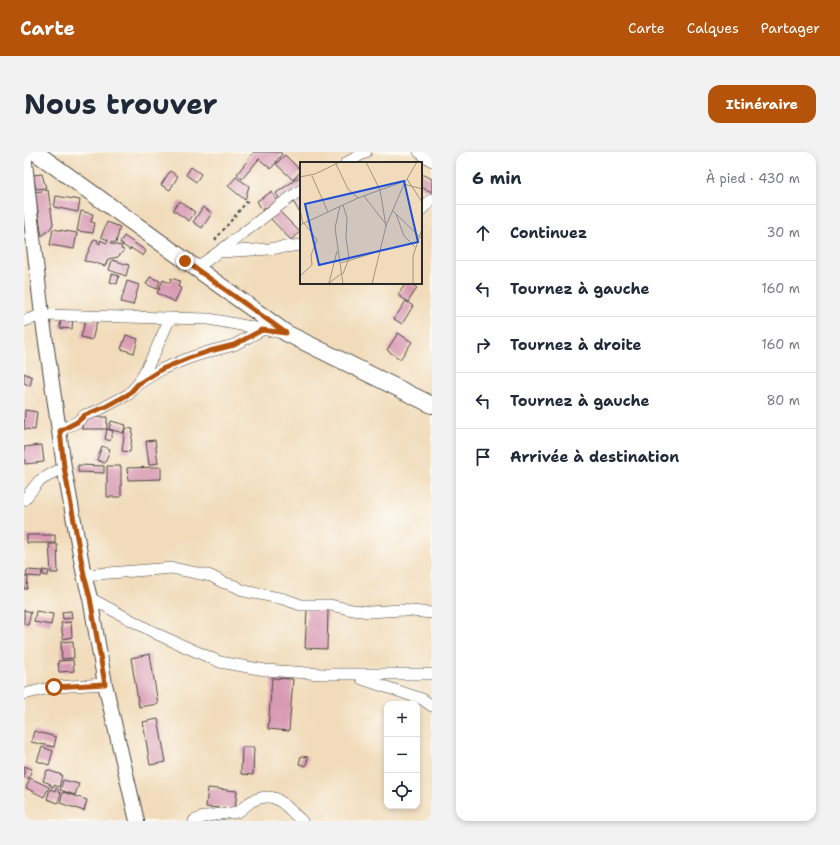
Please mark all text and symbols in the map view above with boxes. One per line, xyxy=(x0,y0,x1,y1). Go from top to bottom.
text: Carte xyxy=(20,16,75,41)
text: Carte xyxy=(628,19,665,37)
text: Calques xyxy=(687,19,739,37)
text: Partager xyxy=(761,19,820,37)
text: Nous trouver xyxy=(24,85,218,123)
button: Itinéraire xyxy=(708,85,816,123)
inset map xyxy=(300,162,422,284)
text: 6 min xyxy=(472,167,522,189)
text: À pied · 430 m xyxy=(706,170,800,187)
icon: ahead xyxy=(472,222,494,244)
text: Continuez xyxy=(510,223,587,243)
text: 30 m xyxy=(766,224,800,241)
route end xyxy=(176,252,194,270)
icon: left xyxy=(472,278,494,300)
text: Tournez à gauche xyxy=(510,279,650,299)
text: 160 m xyxy=(762,280,800,297)
icon: right xyxy=(472,334,494,356)
text: Tournez à droite xyxy=(510,335,642,355)
text: 160 m xyxy=(762,336,800,353)
icon: left xyxy=(472,390,494,412)
text: Tournez à gauche xyxy=(510,391,650,411)
text: 80 m xyxy=(766,392,800,409)
icon: arrive xyxy=(472,446,494,468)
text: Arrivée à destination xyxy=(510,447,679,467)
route start xyxy=(45,678,63,696)
map controls xyxy=(384,701,420,809)
button: + xyxy=(384,701,420,737)
button: − xyxy=(384,737,420,773)
button: locate xyxy=(384,773,420,809)

